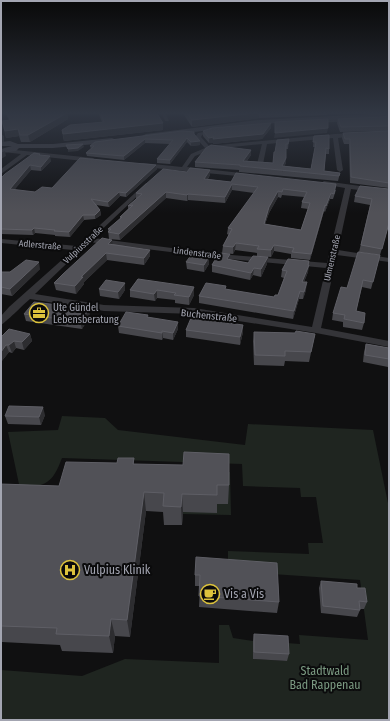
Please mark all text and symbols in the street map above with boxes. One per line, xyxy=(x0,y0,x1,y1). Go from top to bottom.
street label: Vulpiusstraße xyxy=(61,224,105,266)
street label: Ulmenstraße xyxy=(322,233,342,282)
street label: Adlerstraße xyxy=(18,238,62,252)
street label: Lindenstraße xyxy=(172,245,222,261)
office icon: Ute Gündel Lebensberatung xyxy=(28,302,50,324)
place label: Ute Gündel Lebensberatung xyxy=(53,302,119,326)
street label: Buchenstraße xyxy=(180,307,238,325)
hospital icon: Vulpius Klinik xyxy=(59,559,81,581)
place label: Vulpius Klinik xyxy=(84,563,151,577)
cafe icon: Vis a Vis xyxy=(199,583,221,605)
place label: Vis a Vis xyxy=(224,587,264,601)
park label: Stadtwald Bad Rappenau xyxy=(289,664,361,692)

